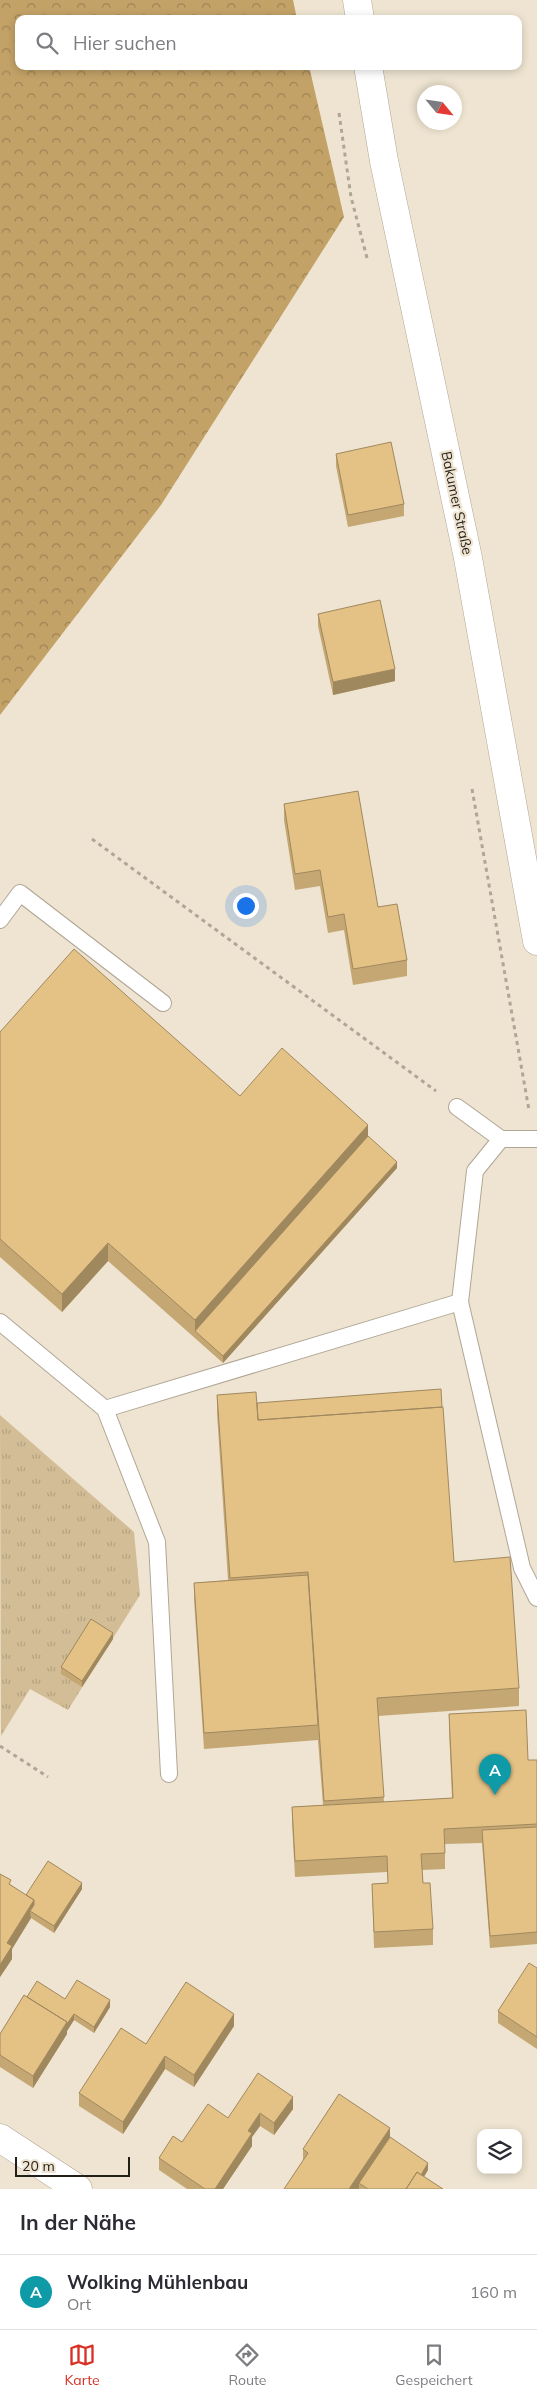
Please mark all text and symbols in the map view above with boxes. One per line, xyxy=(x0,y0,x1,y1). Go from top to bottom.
search box xyxy=(15,15,522,70)
icon: search xyxy=(33,29,61,57)
text: Hier suchen xyxy=(73,31,177,55)
north arrow xyxy=(417,85,462,130)
street label: Bakumer Straße xyxy=(437,450,477,556)
your location xyxy=(233,893,259,919)
pin: A xyxy=(479,1754,511,1795)
map controls xyxy=(477,2129,522,2174)
button: layers xyxy=(477,2129,522,2174)
scale bar xyxy=(15,2154,130,2177)
text: 20 m xyxy=(22,2157,55,2175)
text: In der Nähe xyxy=(20,2209,136,2235)
text: Wolking Mühlenbau xyxy=(67,2270,248,2294)
text: A xyxy=(30,2282,42,2302)
text: 160 m xyxy=(470,2282,517,2302)
text: Ort xyxy=(67,2294,91,2314)
tab: Karte xyxy=(64,2341,100,2389)
tab: Route xyxy=(228,2341,266,2389)
tab: Gespeichert xyxy=(395,2341,473,2389)

